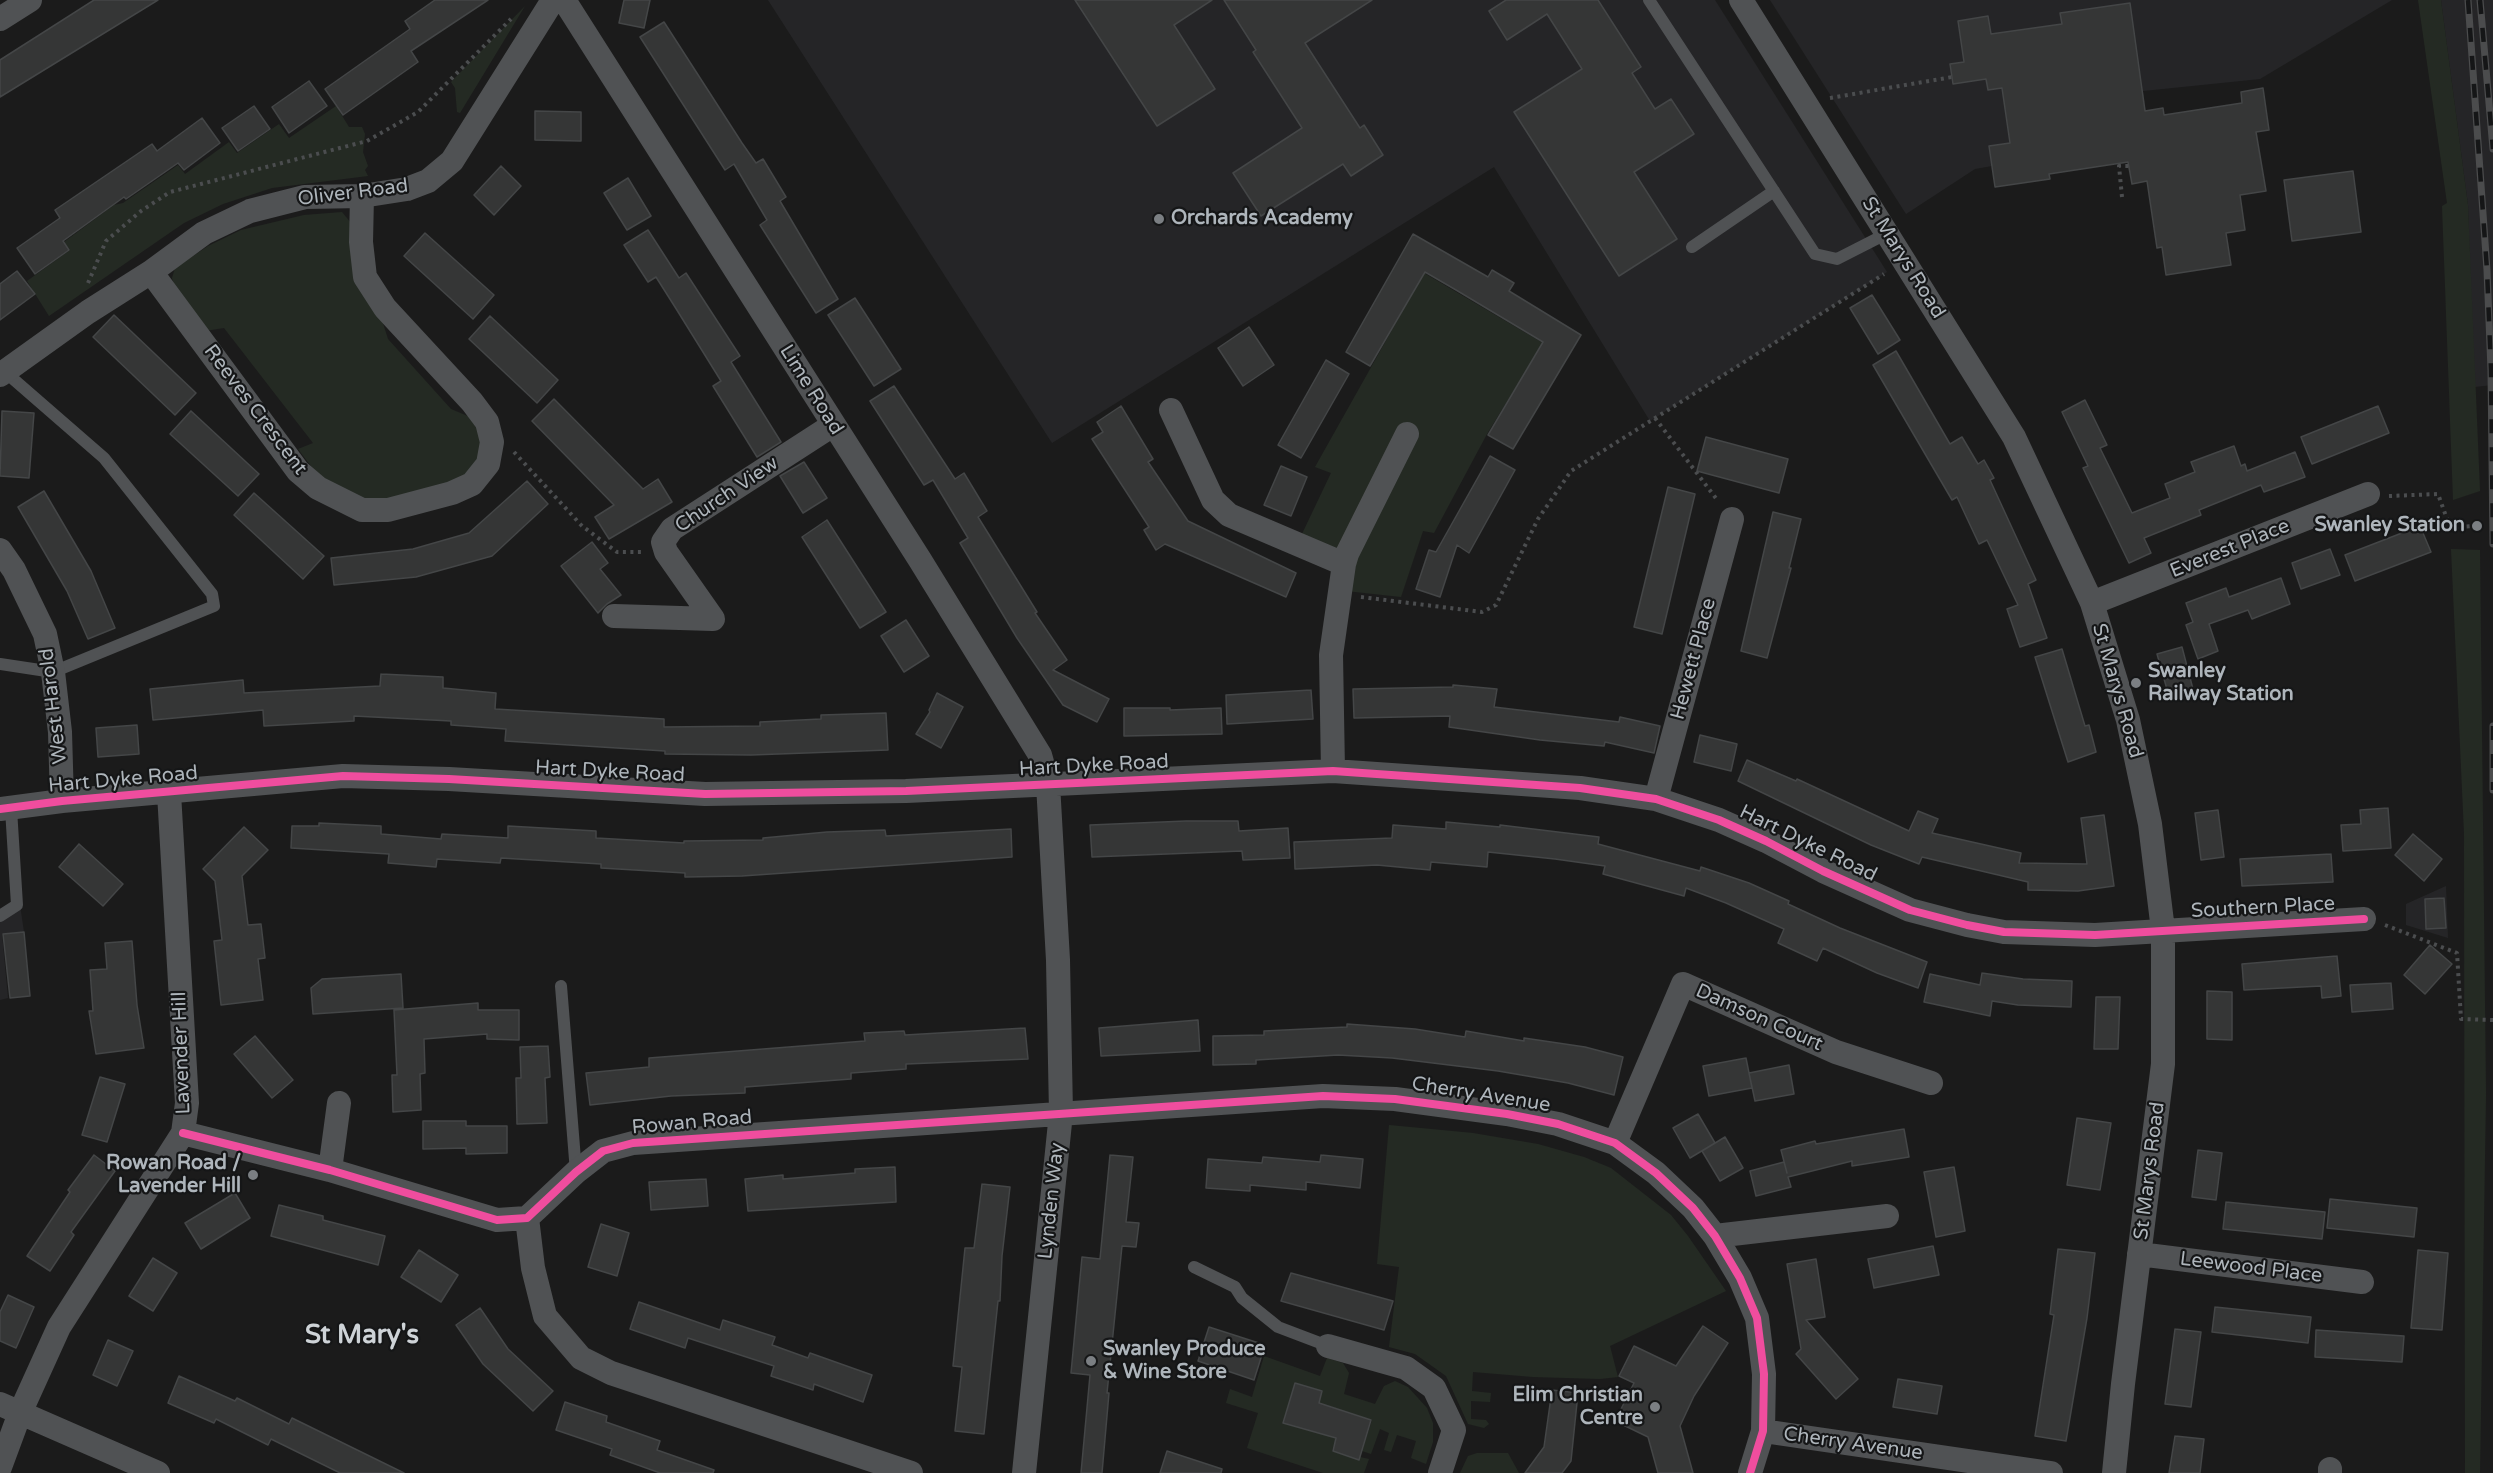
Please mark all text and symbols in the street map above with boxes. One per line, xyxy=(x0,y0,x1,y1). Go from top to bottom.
street label: Oliver Road xyxy=(296,174,410,212)
street label: St Marys Road xyxy=(1856,193,1950,323)
place label: Orchards Academy xyxy=(1171,207,1353,231)
marker: Orchards Academy xyxy=(1152,212,1166,226)
street label: Reeves Crescent xyxy=(198,340,312,480)
street label: Lime Road xyxy=(774,341,848,439)
street label: Church View xyxy=(671,452,783,538)
street label: Everest Place xyxy=(2167,514,2293,584)
place label: Swanley Station xyxy=(2315,514,2465,538)
marker: Swanley Station xyxy=(2470,519,2484,533)
street label: Hewett Place xyxy=(1666,596,1722,722)
street label: St Marys Road xyxy=(2086,621,2148,761)
street label: West Harold xyxy=(35,647,73,765)
place label: Swanley Railway Station xyxy=(2148,660,2294,707)
marker: Swanley Railway Station xyxy=(2129,676,2143,690)
street label: Hart Dyke Road xyxy=(1018,750,1170,782)
street label: Hart Dyke Road xyxy=(534,756,686,788)
street label: Hart Dyke Road xyxy=(47,762,199,798)
street label: Hart Dyke Road xyxy=(1735,800,1881,888)
street label: Southern Place xyxy=(2190,892,2336,924)
street label: Damson Court xyxy=(1692,979,1826,1057)
street label: Lavender Hill xyxy=(168,991,196,1115)
street label: Cherry Avenue xyxy=(1410,1072,1552,1118)
street label: St Marys Road xyxy=(2130,1101,2170,1241)
street label: Rowan Road xyxy=(631,1106,753,1140)
street label: Lynden Way xyxy=(1034,1142,1070,1260)
place label: Rowan Road / Lavender Hill xyxy=(106,1152,241,1199)
marker: Rowan Road / Lavender Hill xyxy=(246,1168,260,1182)
street label: Leewood Place xyxy=(2178,1247,2324,1289)
district label: St Mary's xyxy=(305,1320,419,1352)
place label: Swanley Produce & Wine Store xyxy=(1103,1338,1265,1385)
marker: Swanley Produce & Wine Store xyxy=(1084,1354,1098,1368)
place label: Elim Christian Centre xyxy=(1512,1384,1643,1431)
marker: Elim Christian Centre xyxy=(1648,1400,1662,1414)
street label: Cherry Avenue xyxy=(1782,1422,1924,1466)

